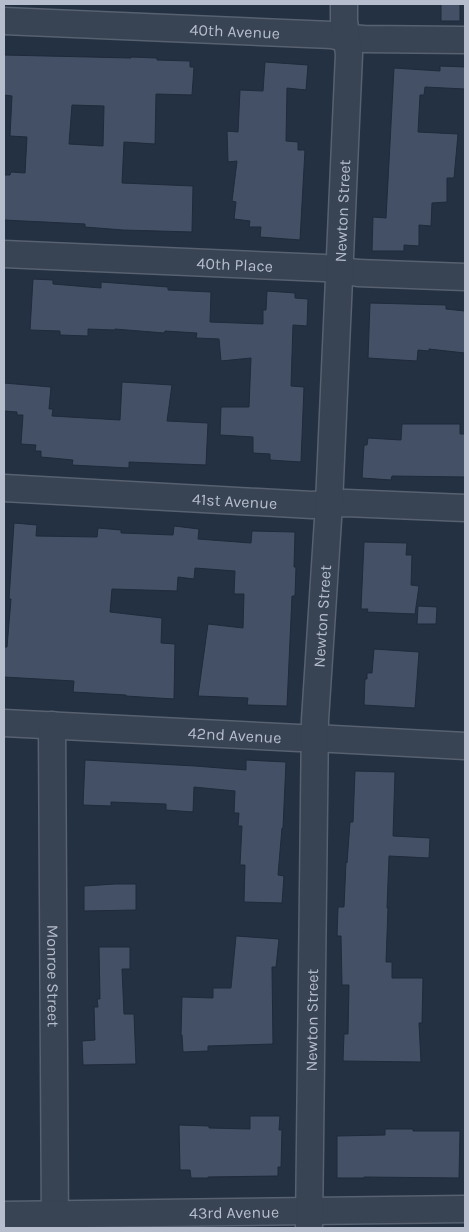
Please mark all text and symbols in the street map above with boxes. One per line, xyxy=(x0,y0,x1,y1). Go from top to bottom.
street label: 40th Avenue xyxy=(189,19,280,42)
street label: Newton Street xyxy=(330,159,354,263)
street label: 40th Place xyxy=(196,253,273,275)
street label: 41st Avenue xyxy=(192,489,278,513)
street label: Newton Street xyxy=(309,564,335,668)
street label: 42nd Avenue xyxy=(187,723,282,747)
street label: Monroe Street xyxy=(44,925,63,1027)
street label: Newton Street xyxy=(301,968,322,1072)
street label: 43rd Avenue xyxy=(189,1202,279,1222)

